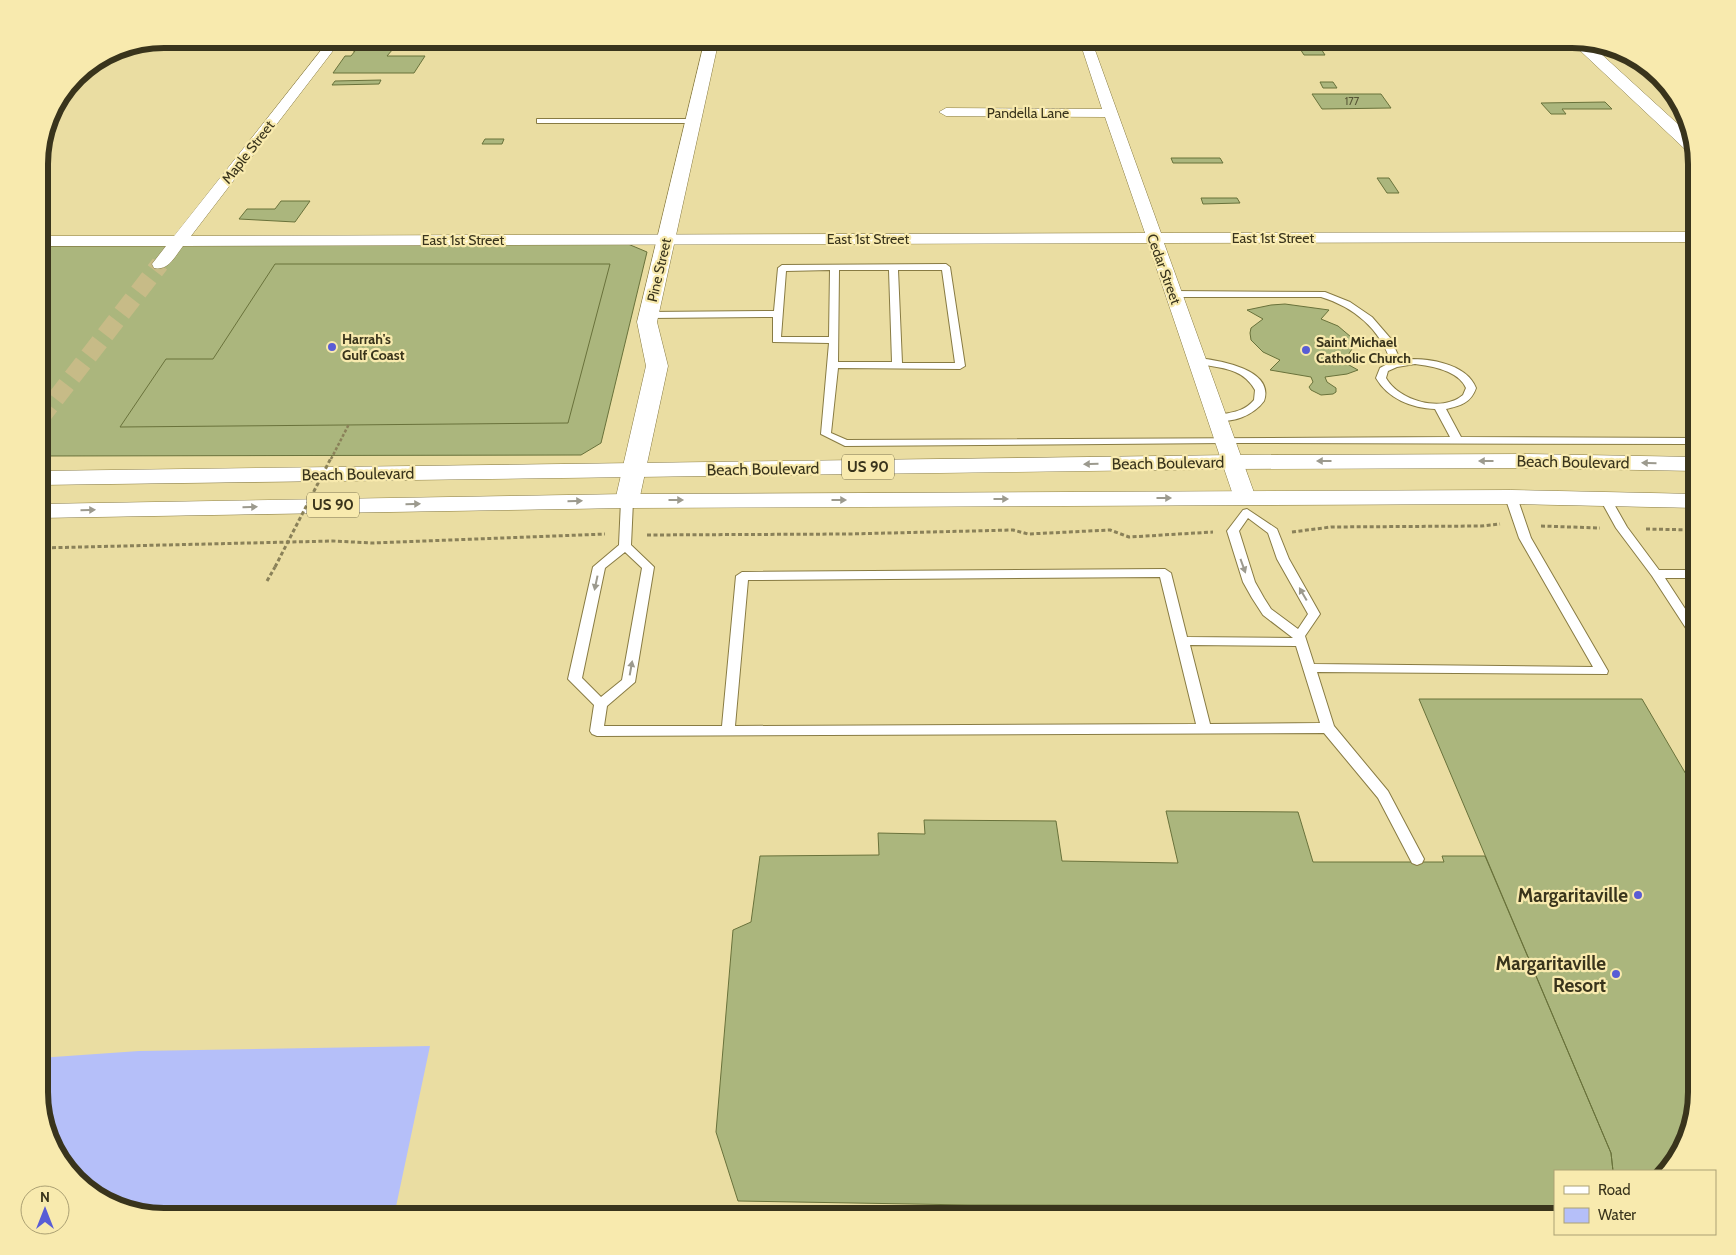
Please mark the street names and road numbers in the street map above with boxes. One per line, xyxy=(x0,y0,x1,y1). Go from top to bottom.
street label: Pandella Lane xyxy=(987,104,1069,122)
street label: Maple Street xyxy=(218,117,278,187)
street label: East 1st Street xyxy=(1232,229,1314,247)
street label: East 1st Street xyxy=(827,230,909,248)
street label: East 1st Street xyxy=(422,231,504,249)
street label: Cedar Street xyxy=(1143,231,1185,307)
street label: Pine Street xyxy=(643,236,675,304)
street label: Beach Boulevard xyxy=(1516,452,1630,472)
street label: Beach Boulevard xyxy=(1111,453,1225,473)
road number: US 90 xyxy=(842,454,894,480)
street label: Beach Boulevard xyxy=(706,459,820,479)
street label: Beach Boulevard xyxy=(301,464,415,484)
road number: US 90 xyxy=(307,492,359,518)

